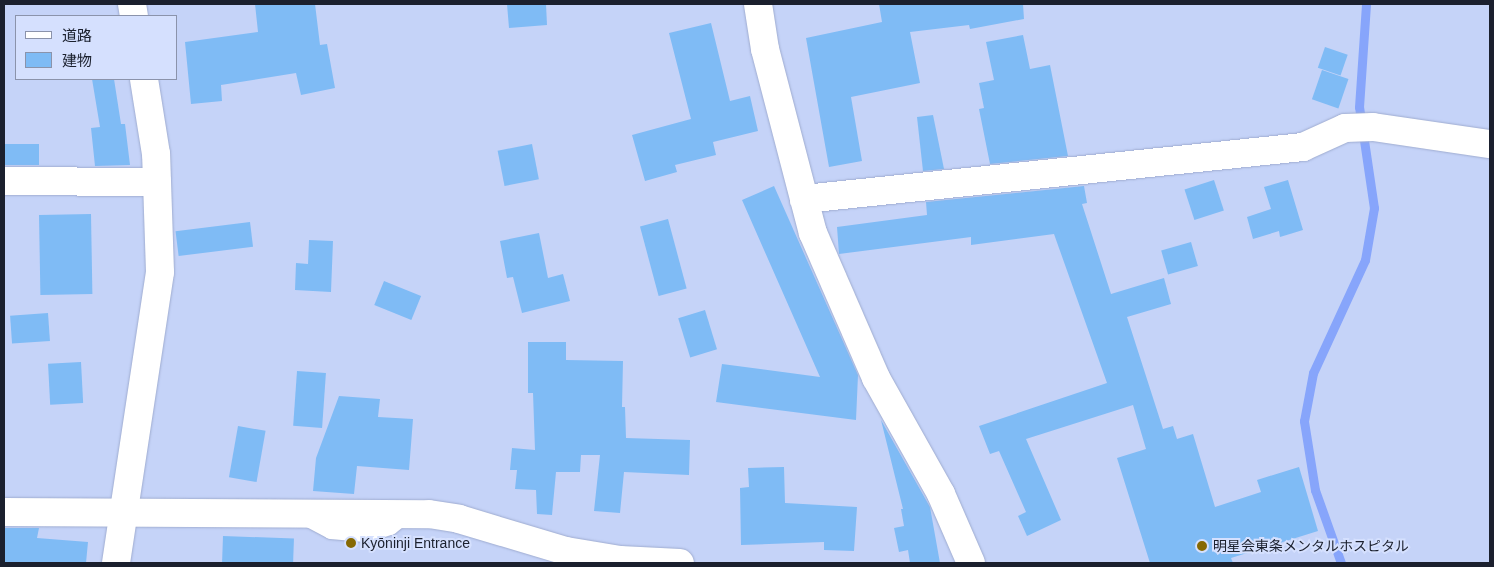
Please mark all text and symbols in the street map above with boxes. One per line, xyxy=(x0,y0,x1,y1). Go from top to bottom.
legend xyxy=(15,15,178,80)
text: 道路 xyxy=(62,27,92,44)
text: 建物 xyxy=(62,52,92,69)
place label: Kyōninji Entrance xyxy=(361,535,470,551)
marker: Kyōninji Entrance xyxy=(345,537,357,549)
place label: 明星会東条メンタルホスピタル xyxy=(1213,538,1409,554)
marker: 明星会東条メンタルホスピタル xyxy=(1195,539,1209,553)

